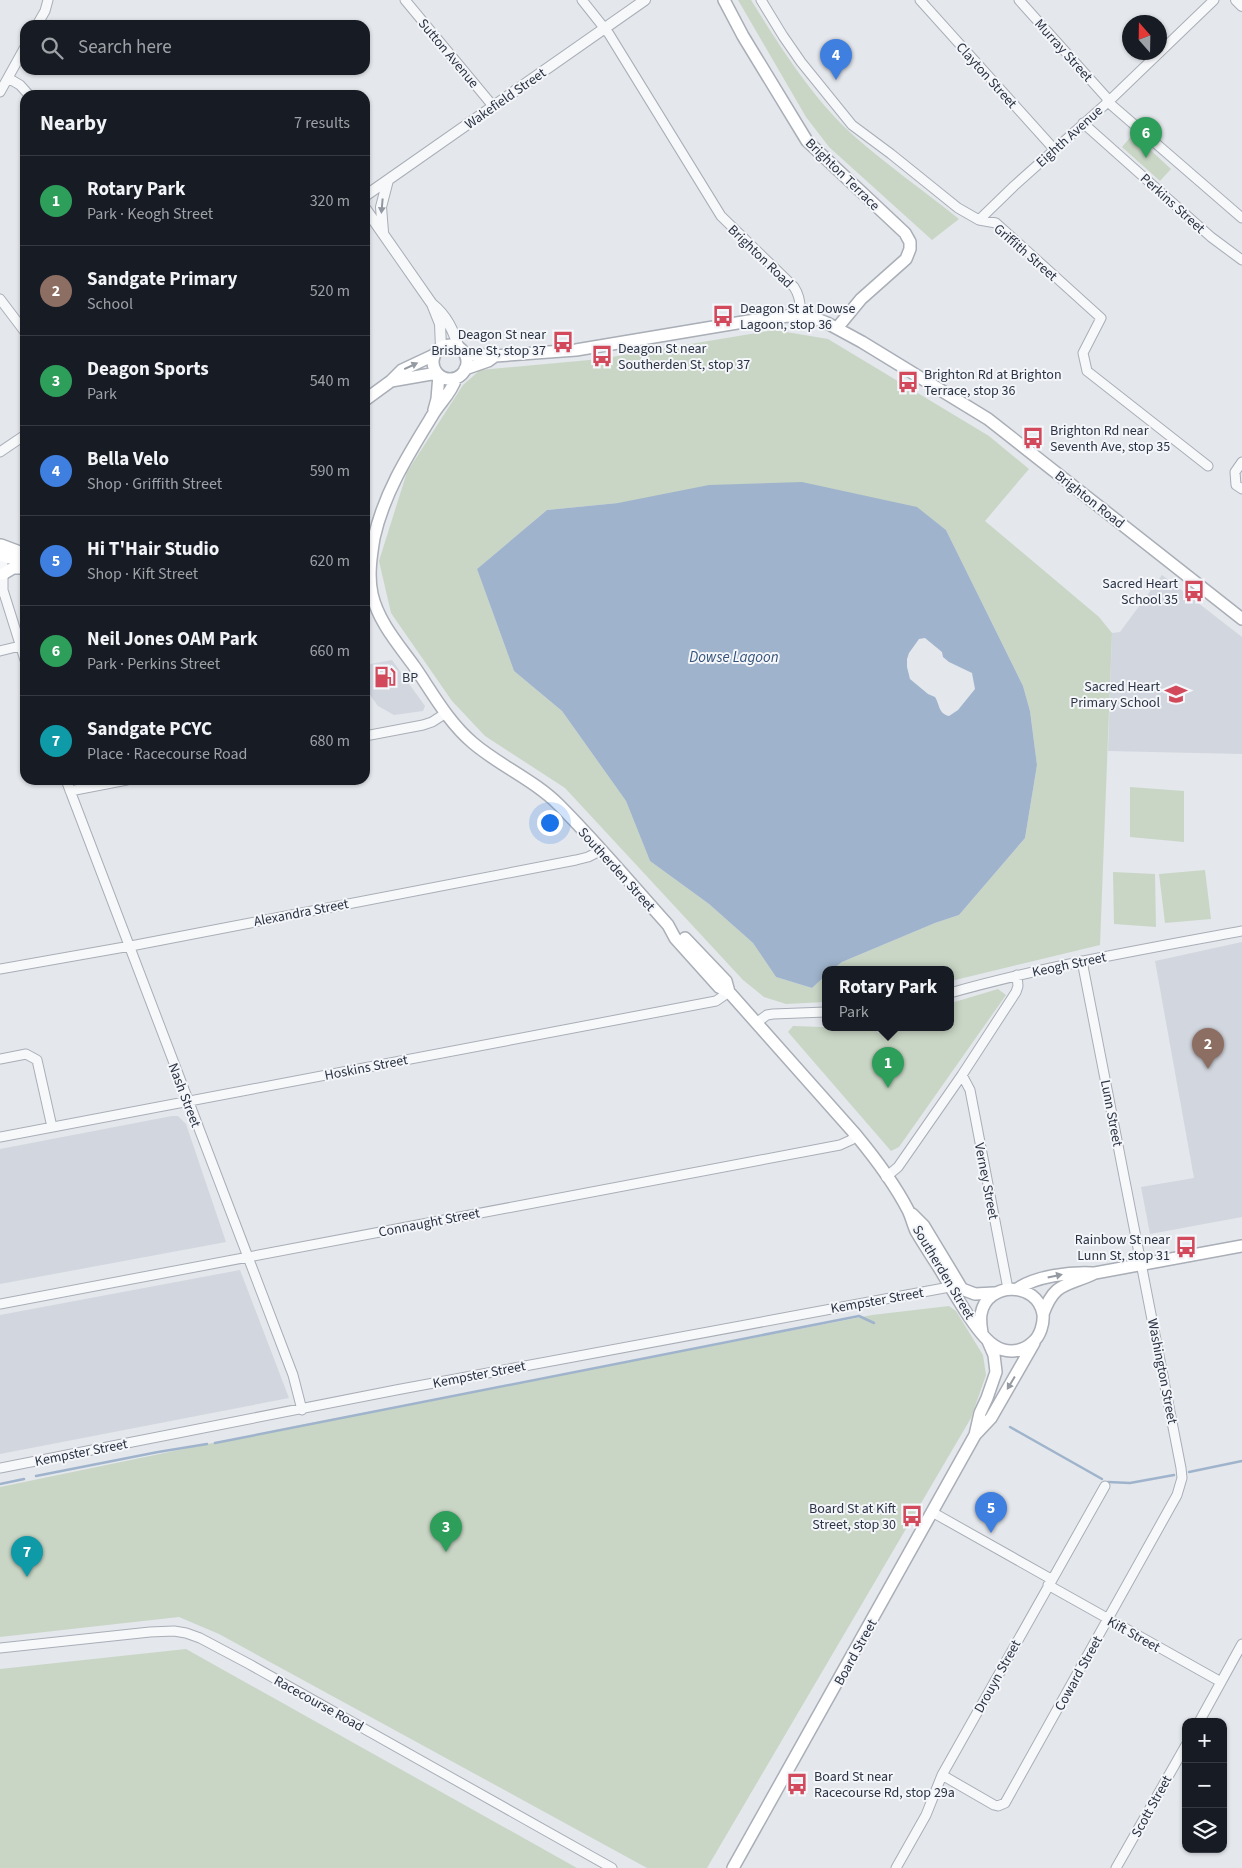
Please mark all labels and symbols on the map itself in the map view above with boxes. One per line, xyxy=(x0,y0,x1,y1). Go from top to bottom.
street label: Sutton Avenue xyxy=(413,15,483,93)
street label: Murray Street xyxy=(1030,15,1097,87)
north arrow xyxy=(1122,15,1167,60)
street label: Clayton Street xyxy=(951,38,1022,113)
pin: 4 xyxy=(820,39,852,80)
street label: Wakefield Street xyxy=(461,63,550,134)
street label: Eighth Avenue xyxy=(1032,101,1108,172)
pin: 6 xyxy=(1130,117,1162,158)
street label: Brighton Terrace xyxy=(801,134,884,216)
street label: Perkins Street xyxy=(1135,169,1209,239)
one-way arrow xyxy=(378,199,386,215)
street label: Griffith Street xyxy=(989,219,1062,286)
street label: Brighton Road xyxy=(723,220,797,293)
place label: Deagon St at Dowse Lagoon, stop 36 xyxy=(740,299,855,335)
bus stop icon: Deagon St at Dowse Lagoon, stop 36 xyxy=(710,303,736,329)
place label: Deagon St near Brisbane St, stop 37 xyxy=(431,325,546,361)
bus stop icon: Deagon St near Brisbane St, stop 37 xyxy=(550,329,576,355)
place label: Deagon St near Southerden St, stop 37 xyxy=(618,339,750,375)
bus stop icon: Deagon St near Southerden St, stop 37 xyxy=(589,343,615,369)
one-way arrow xyxy=(404,362,418,370)
place label: Brighton Rd at Brighton Terrace, stop 36 xyxy=(924,365,1062,401)
bus stop icon: Brighton Rd at Brighton Terrace, stop 36 xyxy=(895,369,921,395)
place label: Brighton Rd near Seventh Ave, stop 35 xyxy=(1050,421,1170,457)
bus stop icon: Brighton Rd near Seventh Ave, stop 35 xyxy=(1020,425,1046,451)
street label: Brighton Road xyxy=(1050,466,1129,533)
place label: Sacred Heart School 35 xyxy=(1102,574,1178,610)
bus stop icon: Sacred Heart School 35 xyxy=(1181,578,1207,604)
water label: Dowse Lagoon xyxy=(689,647,779,668)
fuel station icon: BP xyxy=(372,664,398,690)
place label: BP xyxy=(402,668,418,688)
place label: Sacred Heart Primary School xyxy=(1070,677,1160,713)
school or university icon: Sacred Heart Primary School xyxy=(1163,681,1189,707)
your location xyxy=(537,810,563,836)
street label: Southerden Street xyxy=(573,823,660,916)
street label: Alexandra Street xyxy=(252,894,351,932)
street label: Keogh Street xyxy=(1030,947,1108,983)
pin: 2 xyxy=(1192,1028,1224,1069)
pin: 1 xyxy=(872,1047,904,1088)
street label: Hoskins Street xyxy=(323,1050,410,1086)
street label: Nash Street xyxy=(163,1060,206,1131)
street label: Lunn Street xyxy=(1095,1078,1127,1148)
street label: Verney Street xyxy=(969,1141,1003,1222)
street label: Connaught Street xyxy=(377,1203,482,1243)
street label: Southerden Street xyxy=(907,1222,979,1324)
place label: Rainbow St near Lunn St, stop 31 xyxy=(1075,1230,1170,1266)
bus stop icon: Rainbow St near Lunn St, stop 31 xyxy=(1173,1234,1199,1260)
one-way arrow xyxy=(1048,1272,1063,1280)
street label: Kempster Street xyxy=(829,1283,925,1319)
street label: Washington Street xyxy=(1142,1317,1182,1426)
street label: Kempster Street xyxy=(431,1356,528,1394)
one-way arrow xyxy=(1006,1377,1015,1390)
street label: Kempster Street xyxy=(33,1434,130,1472)
pin: 5 xyxy=(975,1492,1007,1533)
place label: Board St at Kift Street, stop 30 xyxy=(809,1499,897,1535)
bus stop icon: Board St at Kift Street, stop 30 xyxy=(899,1503,925,1529)
pin: 3 xyxy=(430,1511,462,1552)
pin: 7 xyxy=(11,1536,43,1577)
street label: Kift Street xyxy=(1103,1612,1164,1658)
street label: Board Street xyxy=(829,1615,882,1689)
street label: Coward Street xyxy=(1050,1632,1108,1715)
street label: Drouyn Street xyxy=(970,1636,1026,1717)
street label: Racecourse Road xyxy=(270,1671,367,1737)
place label: Board St near Racecourse Rd, stop 29a xyxy=(814,1767,955,1803)
bus stop icon: Board St near Racecourse Rd, stop 29a xyxy=(784,1771,810,1797)
street label: Scott Street xyxy=(1127,1772,1177,1841)

